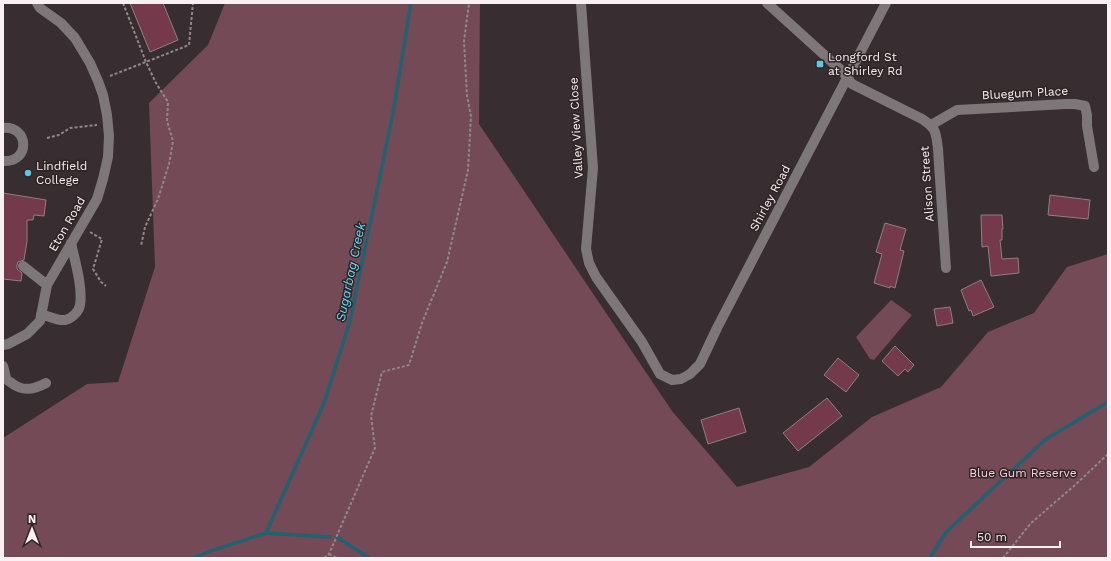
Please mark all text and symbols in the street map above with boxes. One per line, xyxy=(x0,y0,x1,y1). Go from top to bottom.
place label: Longford St at Shirley Rd xyxy=(828,50,902,78)
marker: Longford St at Shirley Rd xyxy=(815,59,825,69)
street label: Valley View Close xyxy=(566,77,586,179)
street label: Bluegum Place xyxy=(981,84,1069,102)
street label: Alison Street xyxy=(917,146,937,222)
place label: Lindfield College xyxy=(36,159,87,187)
street label: Shirley Road xyxy=(747,163,793,233)
marker: Lindfield College xyxy=(23,168,33,178)
street label: Eton Road xyxy=(46,194,88,254)
water label: Sugarbag Creek xyxy=(333,220,369,323)
park label: Blue Gum Reserve xyxy=(969,466,1077,480)
north arrow xyxy=(12,509,52,549)
text: N xyxy=(28,513,36,526)
scale bar xyxy=(971,523,1060,549)
text: 50 m xyxy=(977,530,1007,544)

